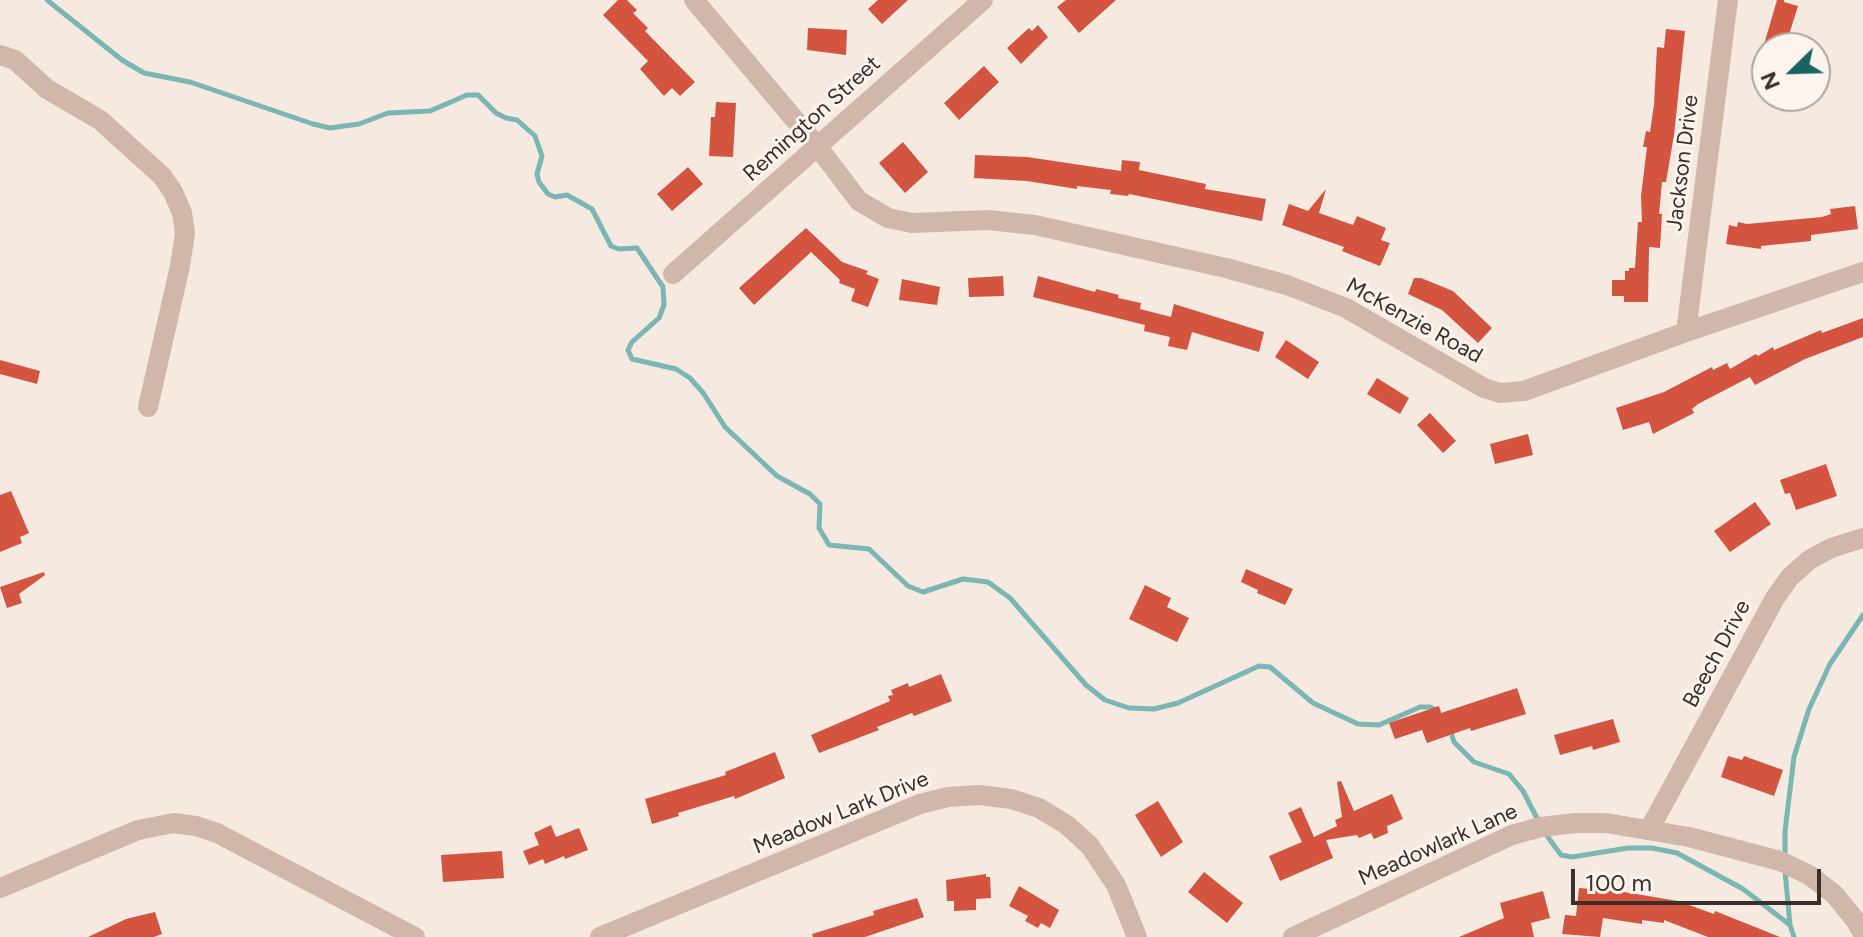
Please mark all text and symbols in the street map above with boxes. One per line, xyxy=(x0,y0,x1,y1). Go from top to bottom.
north arrow xyxy=(1751,32,1831,112)
street label: Remington Street xyxy=(738,51,886,187)
text: N xyxy=(1755,68,1786,94)
street label: Jackson Drive xyxy=(1662,94,1704,232)
street label: McKenzie Road xyxy=(1341,273,1487,369)
street label: Beech Drive xyxy=(1678,596,1756,712)
street label: Meadow Lark Drive xyxy=(749,766,933,860)
street label: Meadowlark Lane xyxy=(1355,798,1521,892)
scale bar xyxy=(1575,853,1825,903)
text: 100 m xyxy=(1585,868,1652,897)

